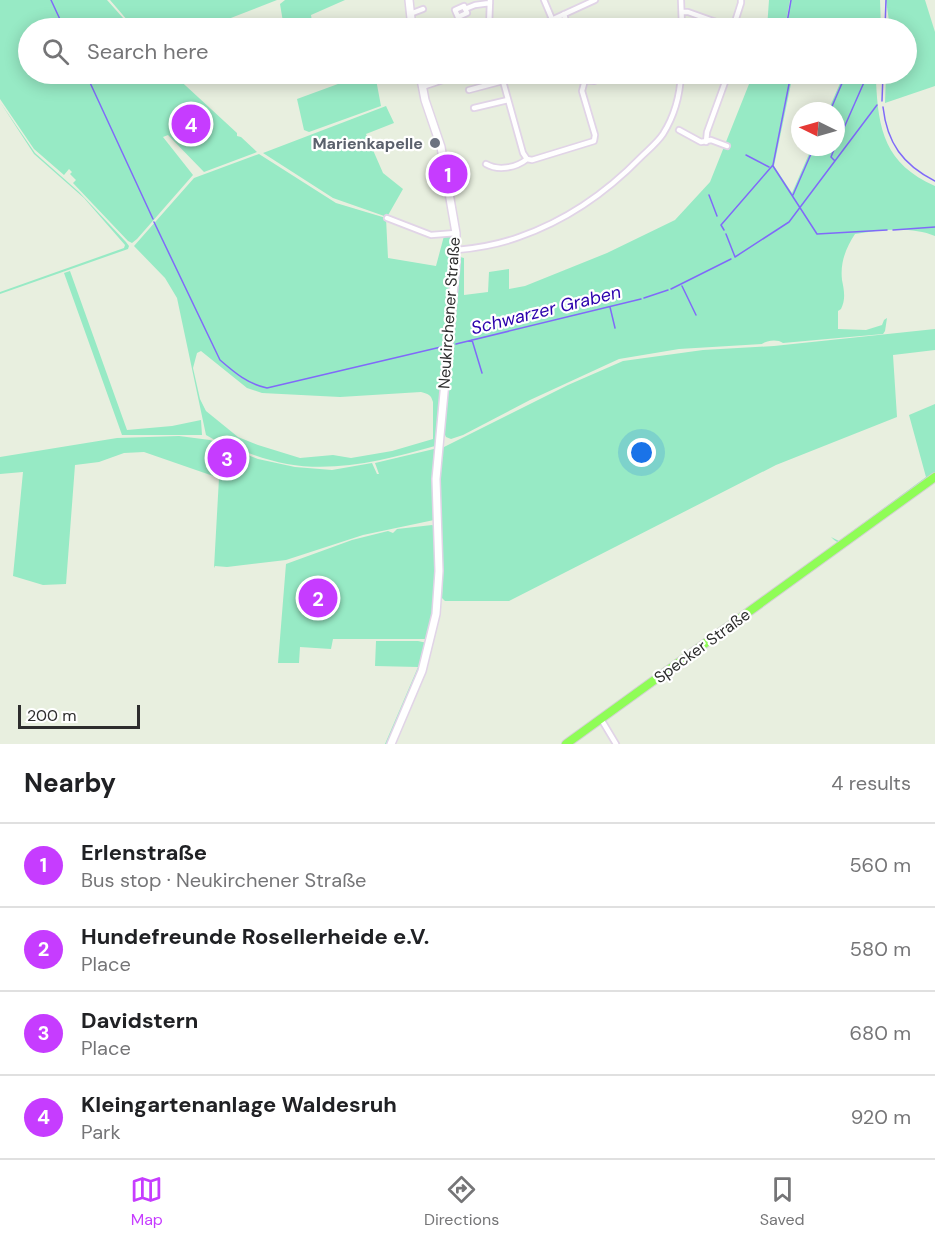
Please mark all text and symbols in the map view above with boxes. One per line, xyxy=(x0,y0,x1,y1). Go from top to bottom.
search box xyxy=(18,18,917,84)
icon: search xyxy=(39,35,72,68)
text: Search here xyxy=(87,37,208,66)
pin: 4 xyxy=(172,102,210,146)
north arrow xyxy=(791,102,845,156)
place label: Marienkapelle xyxy=(312,133,423,154)
marker: Marienkapelle xyxy=(428,136,442,150)
pin: 1 xyxy=(428,152,468,196)
street label: Neukirchener Straße xyxy=(433,236,465,390)
water label: Schwarzer Graben xyxy=(469,280,623,340)
pin: 3 xyxy=(208,436,246,480)
your location xyxy=(627,438,656,467)
pin: 2 xyxy=(298,576,338,620)
street label: Specker Straße xyxy=(650,604,754,688)
scale bar xyxy=(18,702,140,730)
text: 200 m xyxy=(27,705,76,726)
text: Nearby xyxy=(24,766,116,800)
text: 4 results xyxy=(831,770,911,796)
text: Erlenstraße xyxy=(81,838,207,867)
text: 1 xyxy=(40,852,47,878)
text: 560 m xyxy=(849,852,911,878)
text: Bus stop · Neukirchener Straße xyxy=(81,867,366,893)
text: Hundefreunde Rosellerheide e.V. xyxy=(81,922,429,951)
text: 2 xyxy=(38,936,49,962)
text: 580 m xyxy=(850,936,911,962)
text: Place xyxy=(81,951,131,977)
text: Davidstern xyxy=(81,1006,198,1035)
text: 3 xyxy=(37,1020,50,1046)
text: 680 m xyxy=(849,1020,911,1046)
text: Place xyxy=(81,1035,131,1061)
text: Kleingartenanlage Waldesruh xyxy=(81,1090,397,1119)
text: 4 xyxy=(37,1104,50,1130)
text: 920 m xyxy=(851,1104,911,1130)
text: Park xyxy=(81,1119,121,1145)
tab: Map xyxy=(130,1173,163,1230)
tab: Directions xyxy=(424,1173,499,1230)
tab: Saved xyxy=(760,1173,805,1230)

